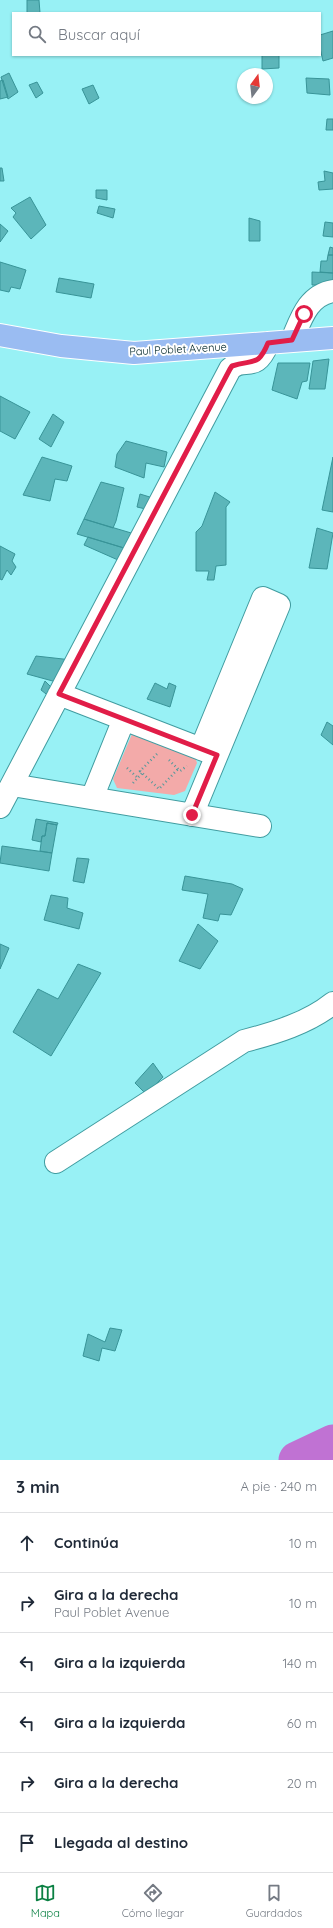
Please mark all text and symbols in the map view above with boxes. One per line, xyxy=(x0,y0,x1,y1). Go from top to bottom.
search box xyxy=(12,12,321,56)
icon: search xyxy=(26,23,48,45)
text: Buscar aquí xyxy=(58,25,140,44)
north arrow xyxy=(237,68,273,104)
route start xyxy=(295,305,313,323)
street label: Paul Poblet Avenue xyxy=(129,339,227,359)
route end xyxy=(183,806,201,824)
text: 3 min xyxy=(16,1476,60,1497)
text: A pie · 240 m xyxy=(240,1478,317,1494)
icon: ahead xyxy=(16,1532,38,1554)
text: Continúa xyxy=(54,1533,119,1552)
text: 10 m xyxy=(289,1535,317,1551)
text: Gira a la derecha xyxy=(54,1585,179,1604)
icon: right xyxy=(16,1592,38,1614)
text: 10 m xyxy=(289,1595,317,1611)
text: Paul Poblet Avenue xyxy=(54,1604,169,1620)
icon: left xyxy=(16,1652,38,1674)
text: Gira a la izquierda xyxy=(54,1653,186,1672)
text: 140 m xyxy=(282,1655,317,1671)
icon: left xyxy=(16,1712,38,1734)
text: Gira a la izquierda xyxy=(54,1713,186,1732)
text: 60 m xyxy=(287,1715,317,1731)
icon: right xyxy=(16,1772,38,1794)
text: Gira a la derecha xyxy=(54,1773,179,1792)
text: 20 m xyxy=(287,1775,317,1791)
icon: arrive xyxy=(16,1832,38,1854)
text: Llegada al destino xyxy=(54,1833,188,1852)
tab: Mapa xyxy=(31,1882,60,1920)
tab: Cómo llegar xyxy=(122,1882,184,1920)
tab: Guardados xyxy=(246,1882,302,1920)

